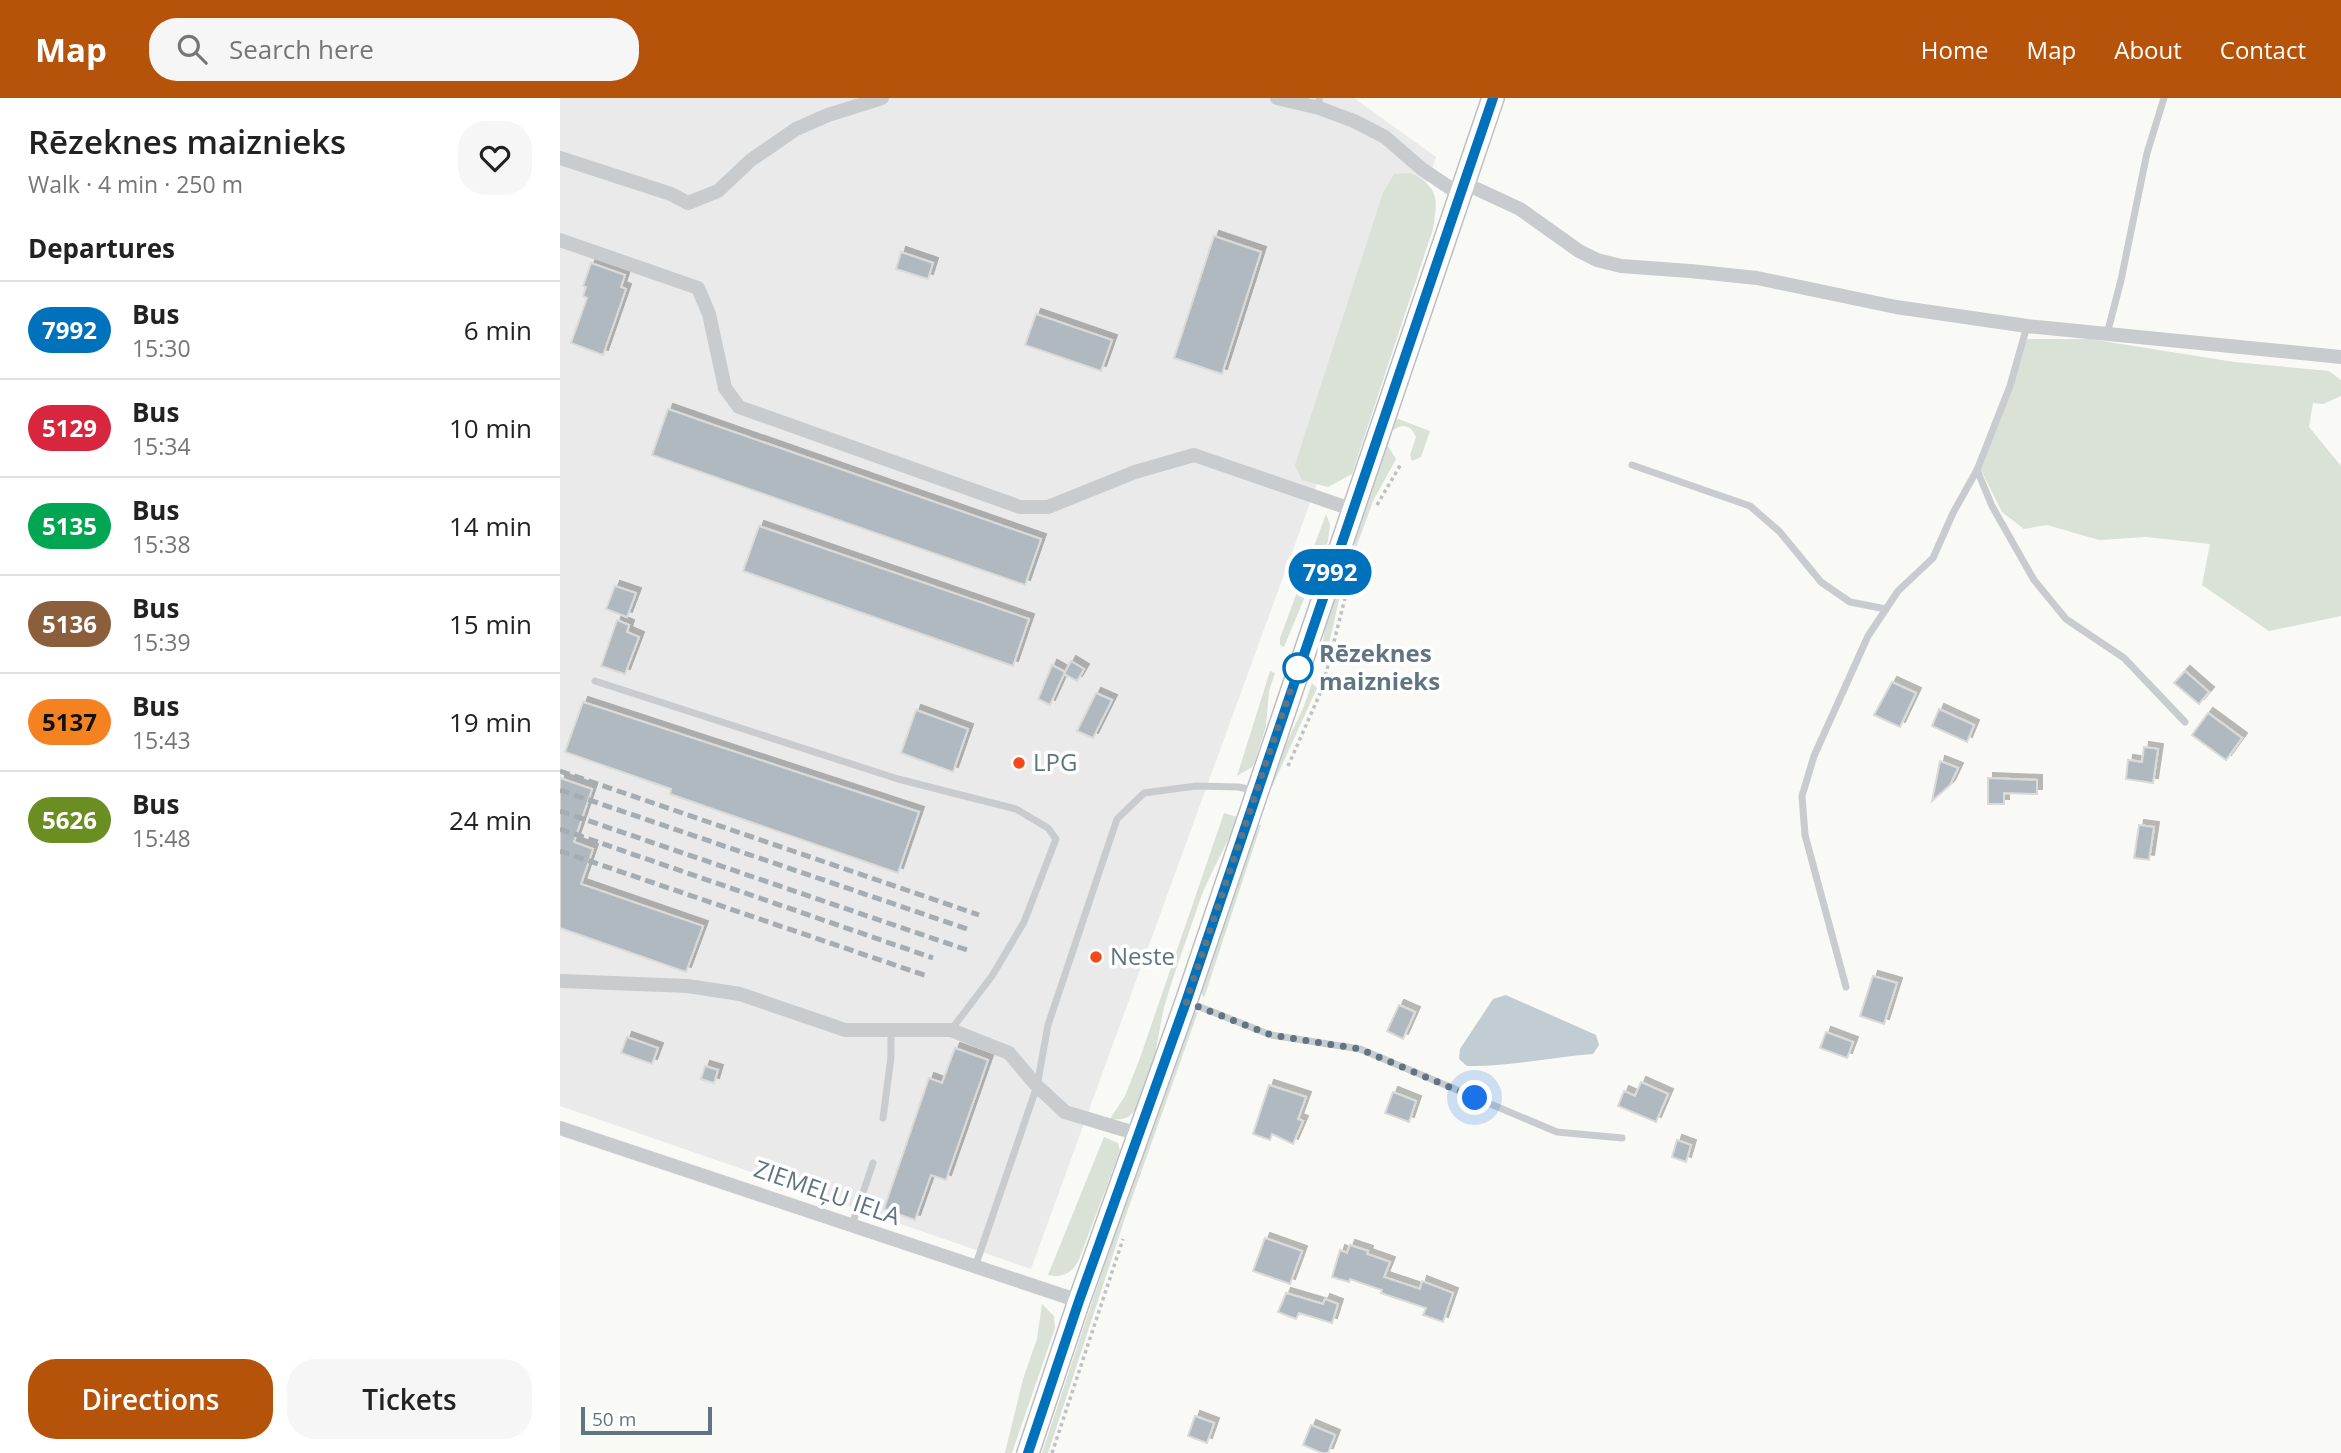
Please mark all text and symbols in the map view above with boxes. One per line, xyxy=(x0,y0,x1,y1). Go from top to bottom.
search box xyxy=(149,18,639,81)
text: Map xyxy=(35,27,107,72)
icon: search xyxy=(173,30,211,68)
text: Search here xyxy=(229,31,374,67)
text: Home xyxy=(1921,33,1989,66)
text: Map xyxy=(2027,33,2076,66)
text: About xyxy=(2114,33,2182,66)
text: Contact xyxy=(2220,33,2306,66)
text: Rēzeknes maiznieks xyxy=(28,119,346,164)
button: heart xyxy=(458,121,532,195)
text: Walk · 4 min · 250 m xyxy=(28,168,243,200)
text: Departures xyxy=(28,230,175,266)
text: Bus xyxy=(132,296,179,332)
text: 6 min xyxy=(464,312,532,348)
text: 7992 xyxy=(42,313,97,346)
text: 15:30 xyxy=(132,332,191,364)
text: Bus xyxy=(132,394,179,430)
text: 10 min xyxy=(449,410,532,446)
text: 5129 xyxy=(42,411,97,444)
text: 15:34 xyxy=(132,430,191,462)
text: Bus xyxy=(132,492,179,528)
text: 14 min xyxy=(449,508,532,544)
text: 5135 xyxy=(42,509,97,542)
text: 15:38 xyxy=(132,528,191,560)
line badge: 7992 xyxy=(1281,549,1379,595)
text: 7992 xyxy=(1303,555,1357,588)
text: Bus xyxy=(132,590,179,626)
text: 15 min xyxy=(449,606,532,642)
text: 5136 xyxy=(42,607,97,640)
text: 15:39 xyxy=(132,626,191,658)
place label: Rēzeknes maiznieks xyxy=(1319,636,1440,697)
marker: Rēzeknes maiznieks xyxy=(1283,653,1313,683)
text: Bus xyxy=(132,688,179,724)
text: 19 min xyxy=(449,704,532,740)
text: 5137 xyxy=(42,705,97,738)
text: 15:43 xyxy=(132,724,191,756)
place label: LPG xyxy=(1033,745,1077,778)
marker: LPG xyxy=(1011,755,1027,771)
text: Bus xyxy=(132,786,179,822)
text: 24 min xyxy=(449,802,532,838)
text: 5626 xyxy=(42,803,97,836)
text: 15:48 xyxy=(132,822,191,854)
place label: Neste xyxy=(1110,939,1175,972)
marker: Neste xyxy=(1088,949,1104,965)
your location xyxy=(1457,1080,1492,1115)
street label: ZIEMEĻU IELA xyxy=(750,1151,906,1232)
button: Directions xyxy=(28,1359,273,1439)
button: Tickets xyxy=(287,1359,532,1439)
scale bar xyxy=(581,1404,712,1436)
text: 50 m xyxy=(592,1406,636,1432)

